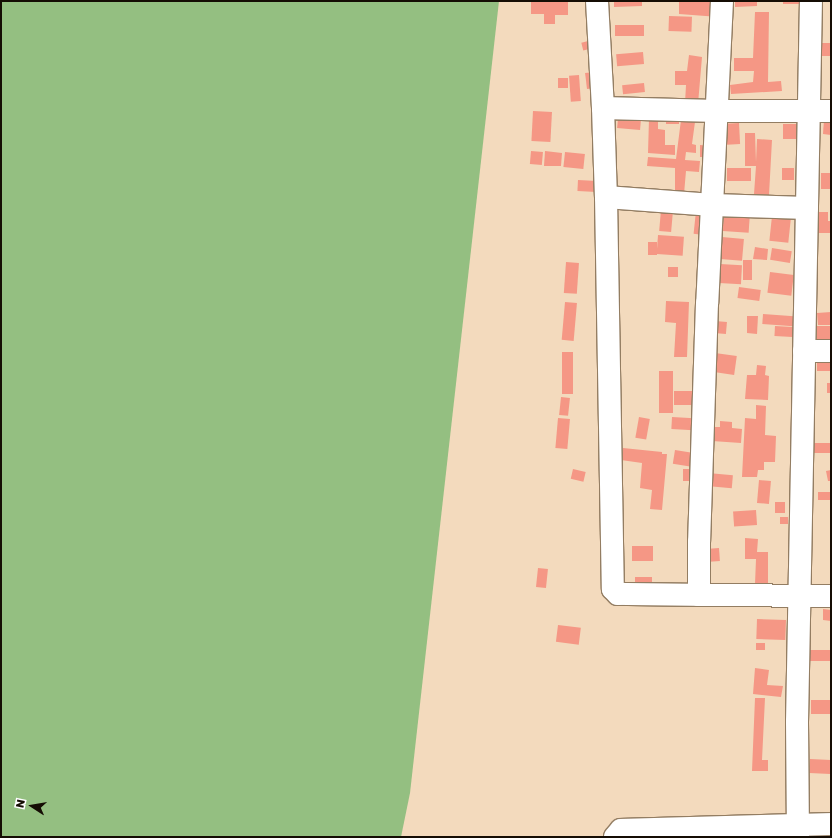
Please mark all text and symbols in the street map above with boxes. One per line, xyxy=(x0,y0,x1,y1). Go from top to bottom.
north arrow xyxy=(12,786,52,826)
text: N xyxy=(13,798,27,809)

